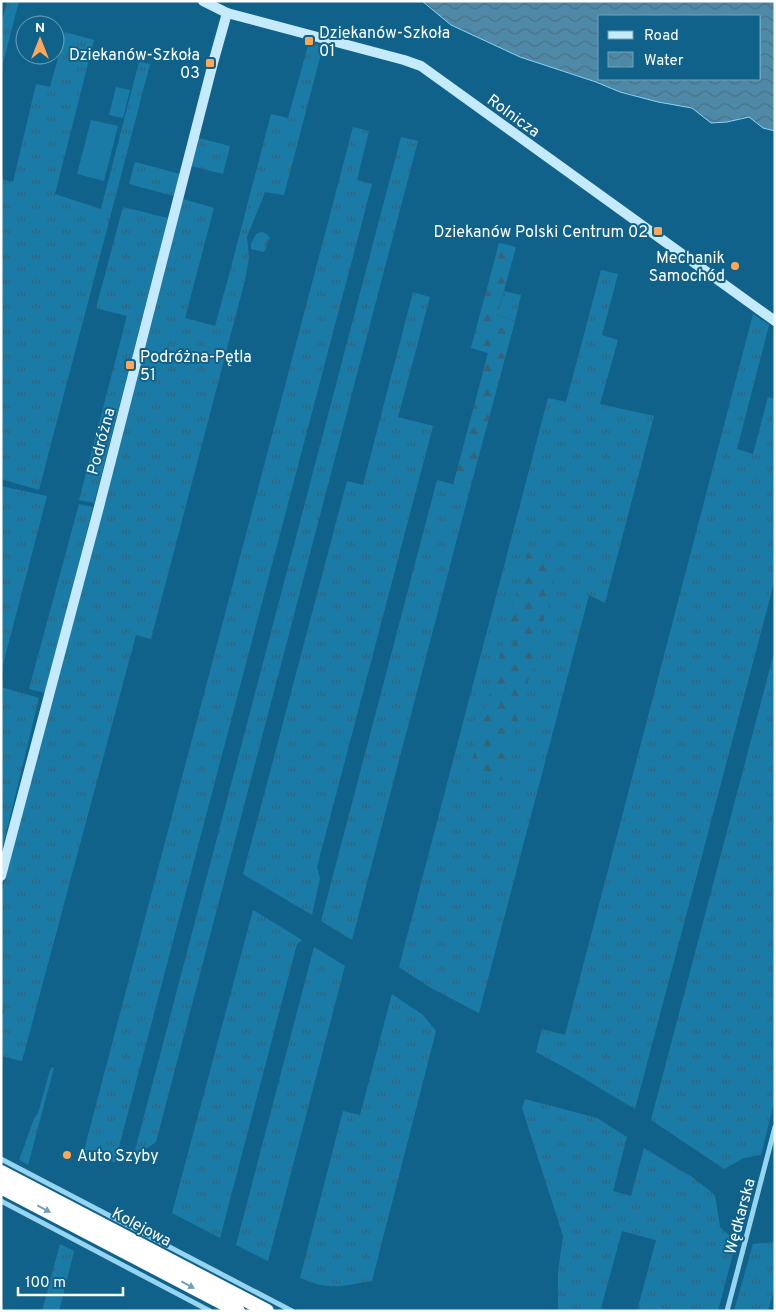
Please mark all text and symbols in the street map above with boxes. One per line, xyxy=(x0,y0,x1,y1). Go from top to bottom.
north arrow xyxy=(15,15,65,65)
legend xyxy=(598,15,761,80)
text: N xyxy=(35,20,45,37)
place label: Dziekanów-Szkoła 01 xyxy=(319,24,450,62)
text: Road xyxy=(644,27,679,46)
marker: Dziekanów-Szkoła 01 xyxy=(303,35,315,47)
place label: Dziekanów-Szkoła 03 xyxy=(69,46,200,84)
text: Water xyxy=(644,52,684,71)
marker: Dziekanów-Szkoła 03 xyxy=(204,57,216,69)
street label: Rolnicza xyxy=(482,91,543,143)
place label: Dziekanów Polski Centrum 02 xyxy=(434,223,648,243)
marker: Dziekanów Polski Centrum 02 xyxy=(652,225,664,237)
place label: Mechanik Samochód xyxy=(649,249,725,287)
marker: Mechanik Samochód xyxy=(729,260,741,272)
place label: Podróżna-Pętla 51 xyxy=(140,348,252,386)
marker: Podróżna-Pętla 51 xyxy=(124,359,136,371)
street label: Podróżna xyxy=(83,406,120,477)
place label: Auto Szyby xyxy=(77,1147,159,1167)
marker: Auto Szyby xyxy=(61,1149,73,1161)
street label: Wędkarska xyxy=(721,1176,761,1257)
street label: Kolejowa xyxy=(108,1204,174,1252)
one-way arrow xyxy=(38,1205,51,1214)
scale bar xyxy=(18,1264,122,1296)
text: 100 m xyxy=(25,1274,66,1293)
one-way arrow xyxy=(181,1281,196,1289)

